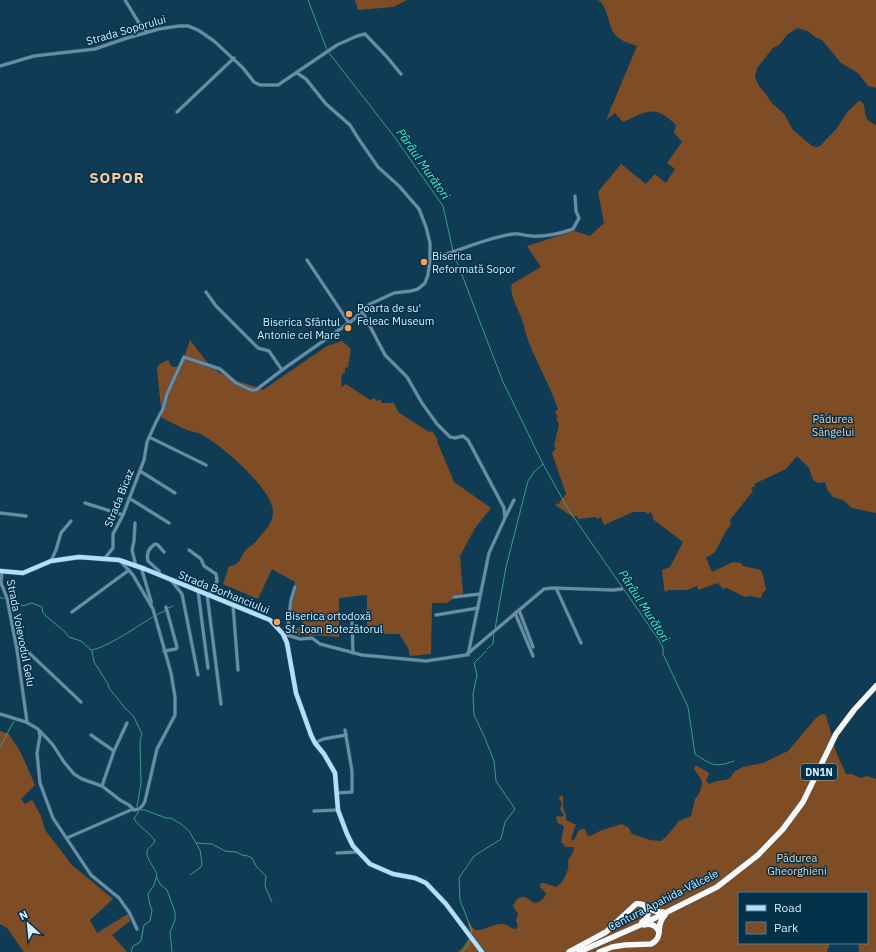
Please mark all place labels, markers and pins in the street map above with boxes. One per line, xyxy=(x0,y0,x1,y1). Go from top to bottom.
place label: Biserica Reformată Sopor xyxy=(432,249,516,276)
marker: Biserica Reformată Sopor xyxy=(419,257,429,267)
place label: Poarta de su' Feleac Museum xyxy=(357,301,434,328)
marker: Poarta de su' Feleac Museum xyxy=(344,309,354,319)
place label: Biserica Sfântul Antonie cel Mare xyxy=(257,315,340,342)
marker: Biserica Sfântul Antonie cel Mare xyxy=(343,323,353,333)
place label: Biserica ortodoxă Sf. Ioan Botezătorul xyxy=(285,609,383,636)
marker: Biserica ortodoxă Sf. Ioan Botezătorul xyxy=(272,617,282,627)

